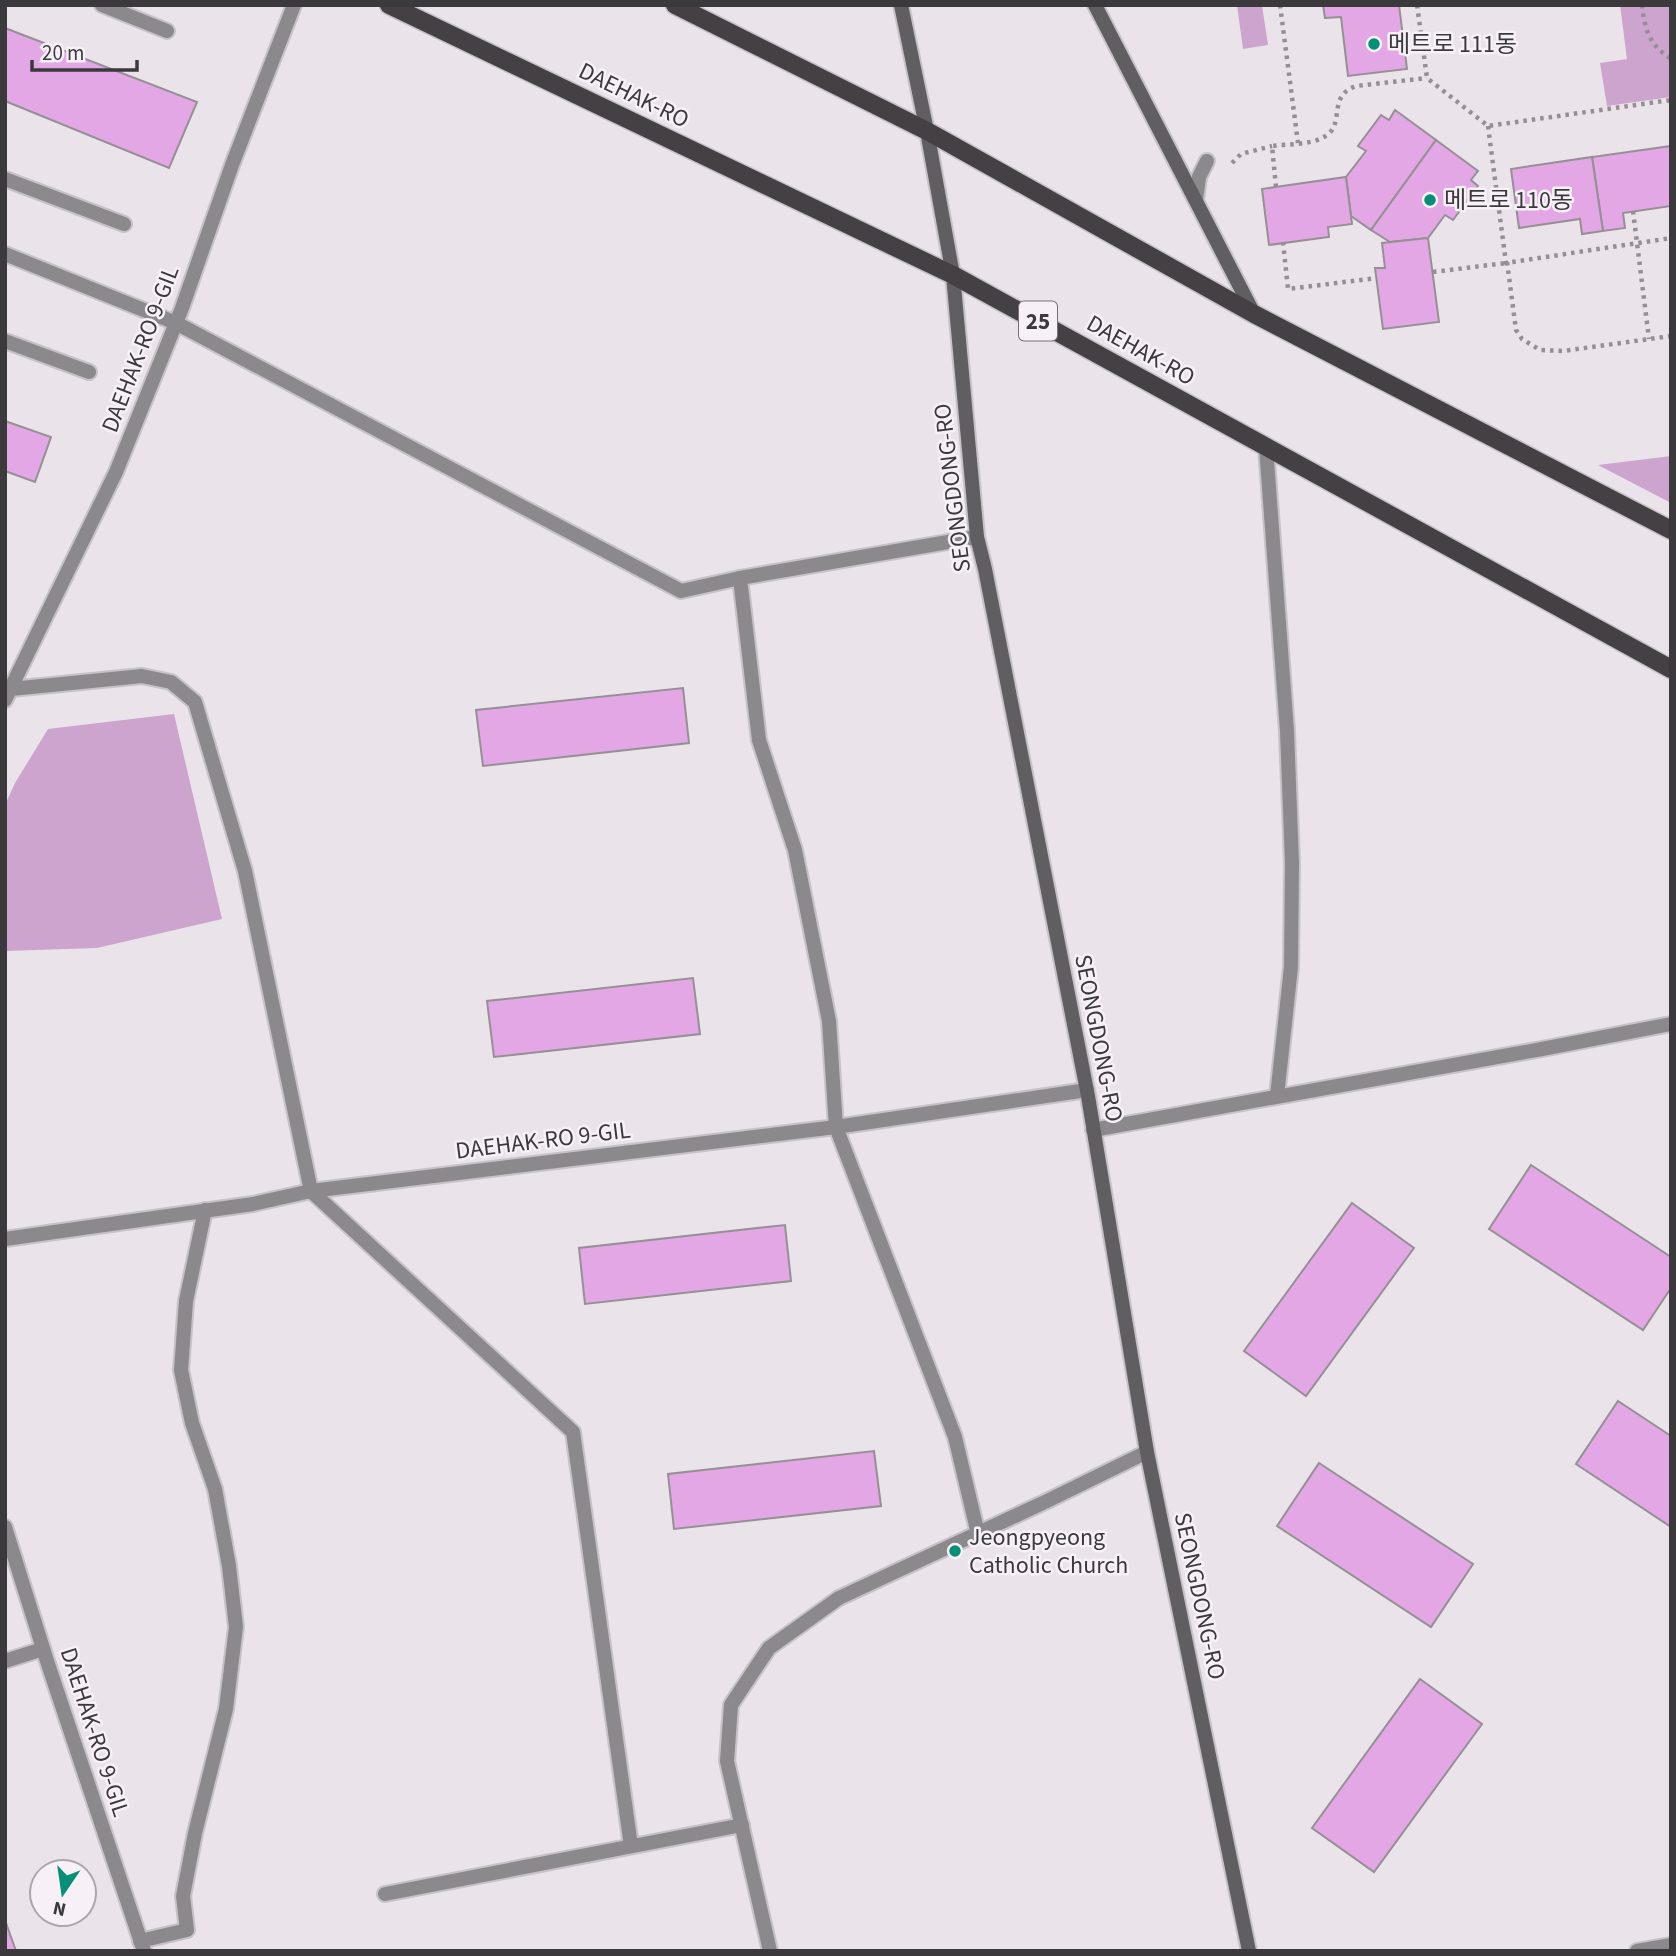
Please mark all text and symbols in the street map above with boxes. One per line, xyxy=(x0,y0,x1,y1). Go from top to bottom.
place label: 메트로 111동 xyxy=(1388,27,1517,62)
scale bar xyxy=(32,28,136,72)
marker: 메트로 111동 xyxy=(1366,36,1382,52)
text: 20 m xyxy=(42,38,84,68)
street label: DAEHAK-RO xyxy=(573,54,695,137)
place label: 메트로 110동 xyxy=(1444,183,1573,218)
marker: 메트로 110동 xyxy=(1422,192,1438,208)
street label: DAEHAK-RO 9-GIL xyxy=(93,260,188,438)
road number: 25 xyxy=(1019,302,1057,340)
street label: DAEHAK-RO xyxy=(1080,306,1201,395)
street label: SEONGDONG-RO xyxy=(925,402,980,574)
street label: SEONGDONG-RO xyxy=(1065,951,1132,1125)
street label: DAEHAK-RO 9-GIL xyxy=(454,1112,633,1169)
street label: SEONGDONG-RO xyxy=(1165,1509,1234,1683)
place label: Jeongpyeong Catholic Church xyxy=(969,1520,1128,1583)
marker: Jeongpyeong Catholic Church xyxy=(947,1543,963,1559)
street label: DAEHAK-RO 9-GIL xyxy=(51,1643,138,1822)
north arrow xyxy=(28,1858,98,1928)
text: N xyxy=(50,1894,69,1923)

